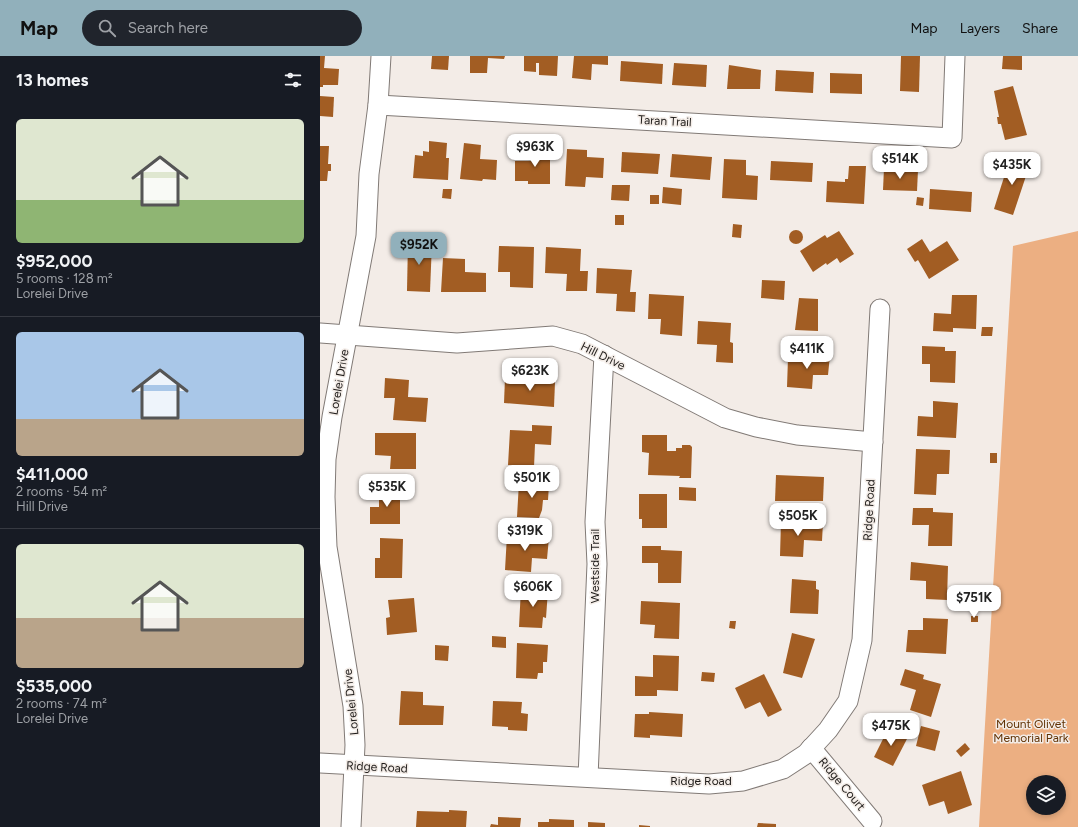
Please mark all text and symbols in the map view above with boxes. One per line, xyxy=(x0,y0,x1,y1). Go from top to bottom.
search box xyxy=(82,10,362,46)
text: Map xyxy=(20,17,58,40)
icon: search xyxy=(96,17,118,39)
text: Search here xyxy=(128,19,208,37)
text: Map xyxy=(910,20,938,37)
text: Layers xyxy=(960,20,1000,37)
text: Share xyxy=(1022,20,1058,37)
icon: filters xyxy=(282,69,304,91)
text: 13 homes xyxy=(16,70,88,90)
street label: Taran Trail xyxy=(638,113,692,129)
pin: $963K xyxy=(507,134,563,168)
text: $963K xyxy=(516,139,554,154)
icon: home xyxy=(124,145,196,217)
pin: $514K xyxy=(872,146,928,180)
text: $514K xyxy=(881,151,919,166)
pin: $435K xyxy=(984,152,1040,186)
text: $435K xyxy=(993,157,1031,172)
pin: $952K xyxy=(391,232,447,266)
text: $952K xyxy=(400,237,438,252)
text: $952,000 xyxy=(16,251,92,271)
text: 5 rooms · 128 m² xyxy=(16,271,113,286)
text: Lorelei Drive xyxy=(16,286,88,301)
pin: $411K xyxy=(779,336,835,370)
street label: Hill Drive xyxy=(578,339,628,373)
text: $411K xyxy=(789,341,825,356)
street label: Lorelei Drive xyxy=(326,348,352,416)
icon: home xyxy=(124,358,196,430)
pin: $623K xyxy=(502,358,558,392)
text: $623K xyxy=(511,363,549,378)
text: $411,000 xyxy=(16,464,88,484)
pin: $501K xyxy=(504,465,560,499)
text: $501K xyxy=(513,470,551,485)
pin: $535K xyxy=(359,474,415,508)
text: $535K xyxy=(368,479,406,494)
street label: Ridge Road xyxy=(860,479,878,541)
text: 2 rooms · 54 m² xyxy=(16,484,107,499)
text: Hill Drive xyxy=(16,499,68,514)
pin: $505K xyxy=(770,503,826,537)
text: $505K xyxy=(778,508,818,523)
pin: $319K xyxy=(497,518,553,552)
text: $319K xyxy=(507,523,543,538)
street label: Westside Trail xyxy=(588,529,602,603)
icon: home xyxy=(124,570,196,642)
pin: $606K xyxy=(505,574,561,608)
text: $606K xyxy=(513,579,553,594)
pin: $751K xyxy=(946,585,1002,619)
text: $751K xyxy=(956,590,992,605)
street label: Lorelei Drive xyxy=(341,668,361,736)
text: $535,000 xyxy=(16,676,92,696)
text: 2 rooms · 74 m² xyxy=(16,696,107,711)
text: Lorelei Drive xyxy=(16,711,88,726)
pin: $475K xyxy=(863,713,919,747)
park label: Mount Olivet Memorial Park xyxy=(993,717,1069,745)
text: $475K xyxy=(872,718,910,733)
street label: Ridge Court xyxy=(816,755,868,814)
street label: Ridge Road xyxy=(346,758,408,776)
street label: Ridge Road xyxy=(670,774,732,788)
map controls xyxy=(1026,775,1066,815)
button: layers xyxy=(1026,775,1066,815)

